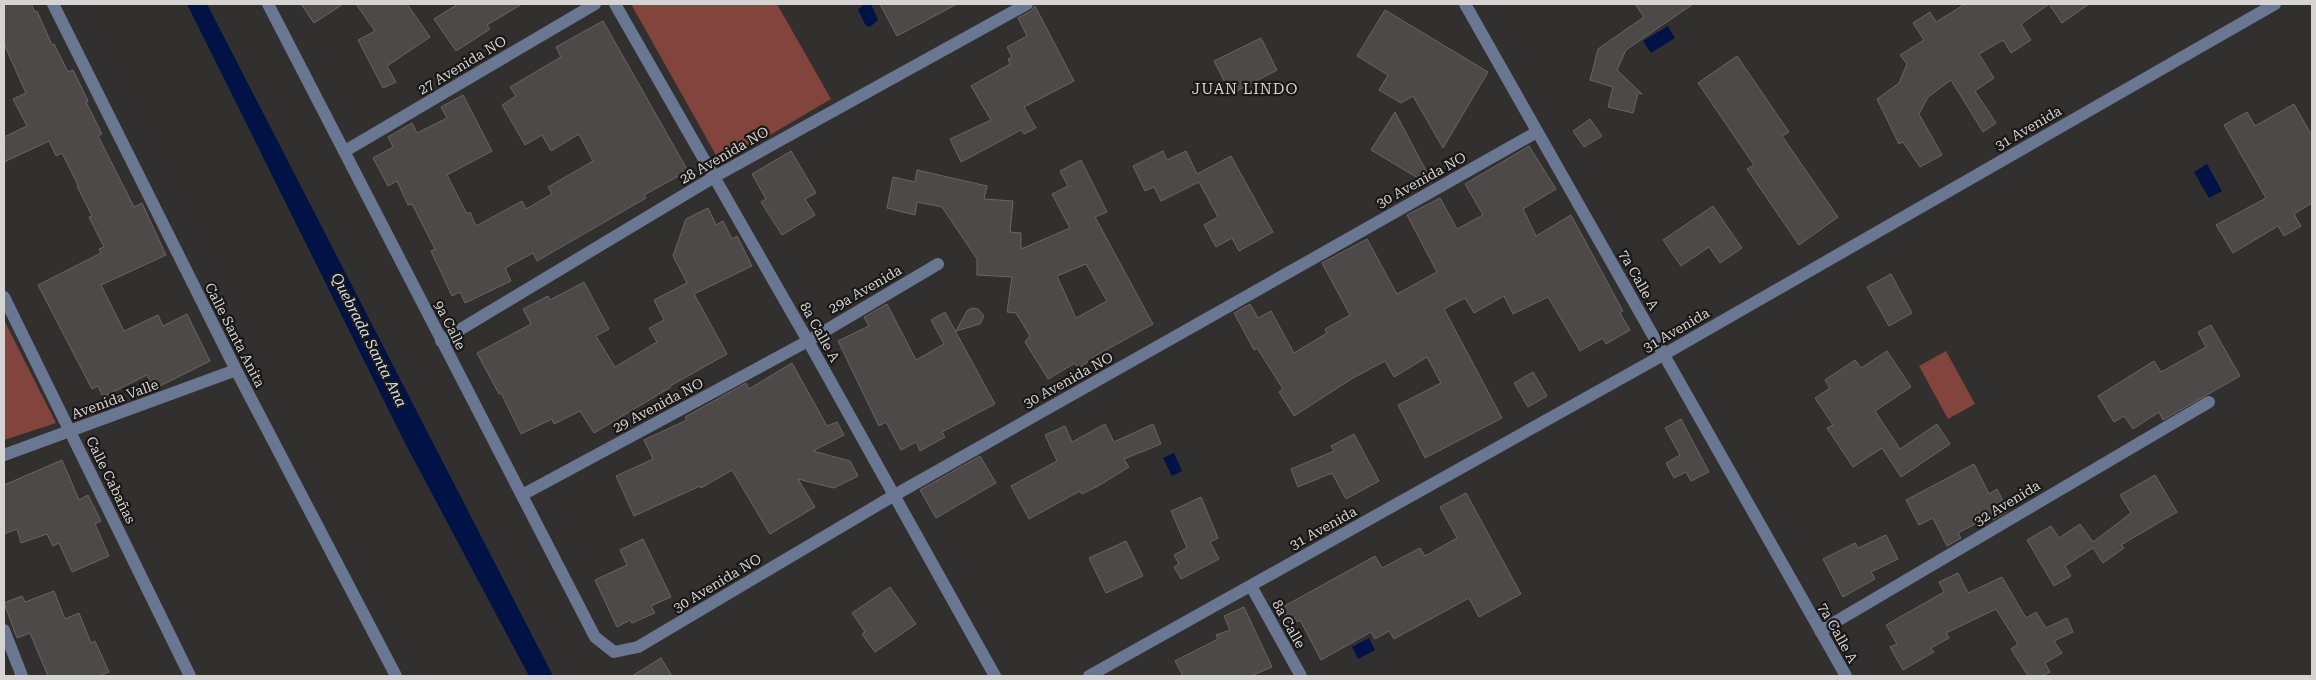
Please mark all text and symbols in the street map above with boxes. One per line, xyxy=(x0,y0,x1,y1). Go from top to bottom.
street label: 27 Avenida NO xyxy=(415,32,509,98)
district label: JUAN LINDO xyxy=(1192,80,1298,98)
street label: 31 Avenida xyxy=(1992,102,2064,153)
street label: 28 Avenida NO xyxy=(677,123,771,187)
street label: 30 Avenida NO xyxy=(1373,149,1469,211)
street label: 7a Calle A xyxy=(1616,247,1662,313)
street label: 29a Avenida xyxy=(826,261,905,316)
water label: Quebrada Santa Ana xyxy=(327,270,411,410)
street label: Calle Santa Anita xyxy=(202,280,268,390)
street label: 9a Calle xyxy=(431,298,469,352)
street label: 8a Calle A xyxy=(797,299,843,365)
street label: 31 Avenida xyxy=(1640,304,1712,355)
street label: 30 Avenida NO xyxy=(1020,349,1116,411)
street label: 29 Avenida NO xyxy=(610,374,706,436)
street label: Avenida Valle xyxy=(69,376,161,422)
street label: Calle Cabañas xyxy=(83,434,139,526)
street label: 32 Avenida xyxy=(1971,477,2043,529)
street label: 31 Avenida xyxy=(1287,503,1360,553)
street label: 30 Avenida NO xyxy=(670,550,764,616)
street label: 8a Calle xyxy=(1269,597,1309,651)
street label: 7a Calle A xyxy=(1815,600,1861,666)

